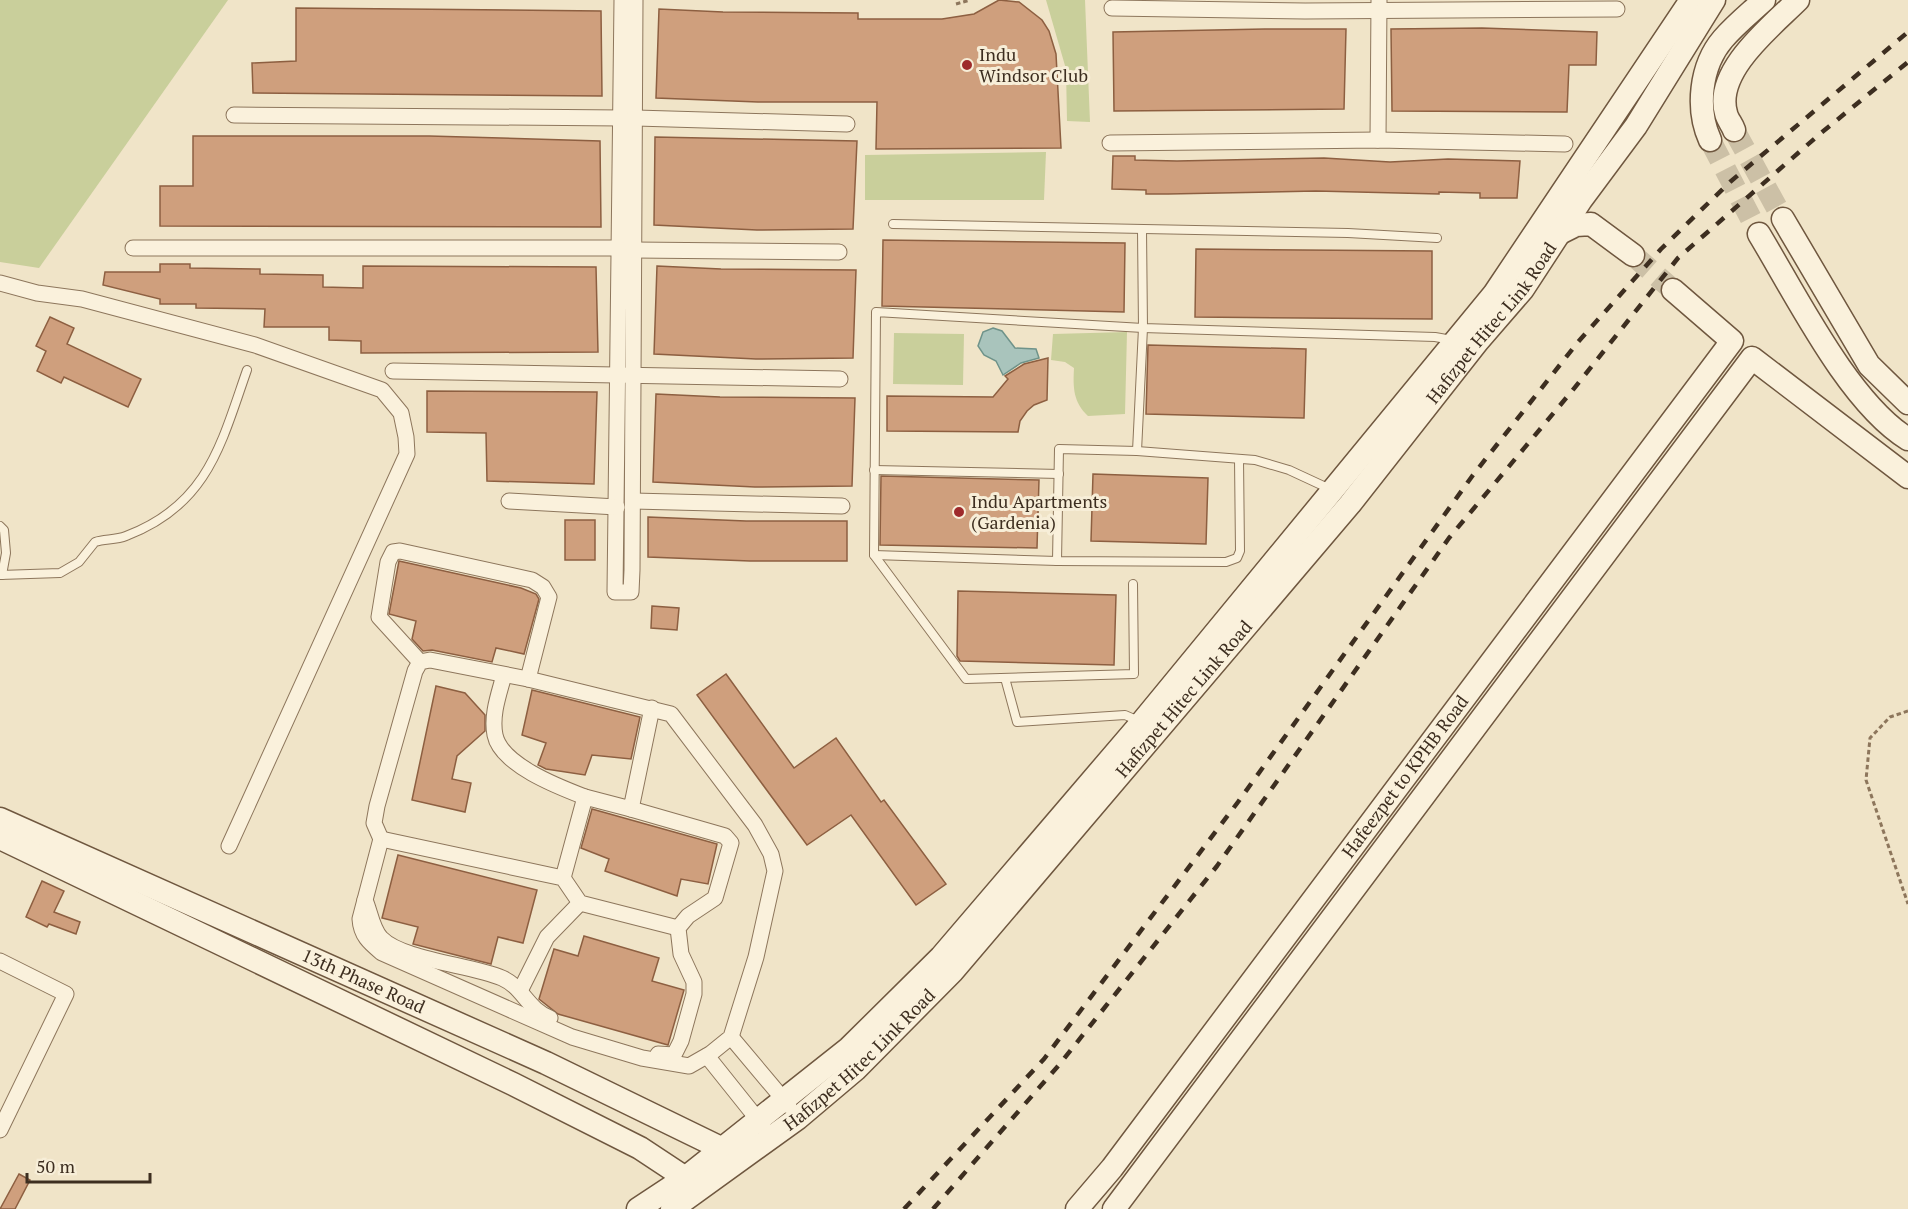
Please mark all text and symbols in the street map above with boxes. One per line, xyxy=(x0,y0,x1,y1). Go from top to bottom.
place label: Indu Windsor Club xyxy=(979,42,1088,87)
marker: Indu Windsor Club xyxy=(960,58,974,72)
street label: Hafizpet Hitec Link Road xyxy=(1420,237,1561,408)
place label: Indu Apartments (Gardenia) xyxy=(971,489,1107,534)
marker: Indu Apartments (Gardenia) xyxy=(952,505,966,519)
street label: Hafizpet Hitec Link Road xyxy=(1110,615,1257,782)
street label: Hafeezpet to KPHB Road xyxy=(1336,690,1473,862)
street label: 13th Phase Road xyxy=(298,942,429,1018)
street label: Hafizpet Hitec Link Road xyxy=(778,983,940,1136)
scale bar xyxy=(27,1146,150,1184)
text: 50 m xyxy=(36,1154,76,1178)

